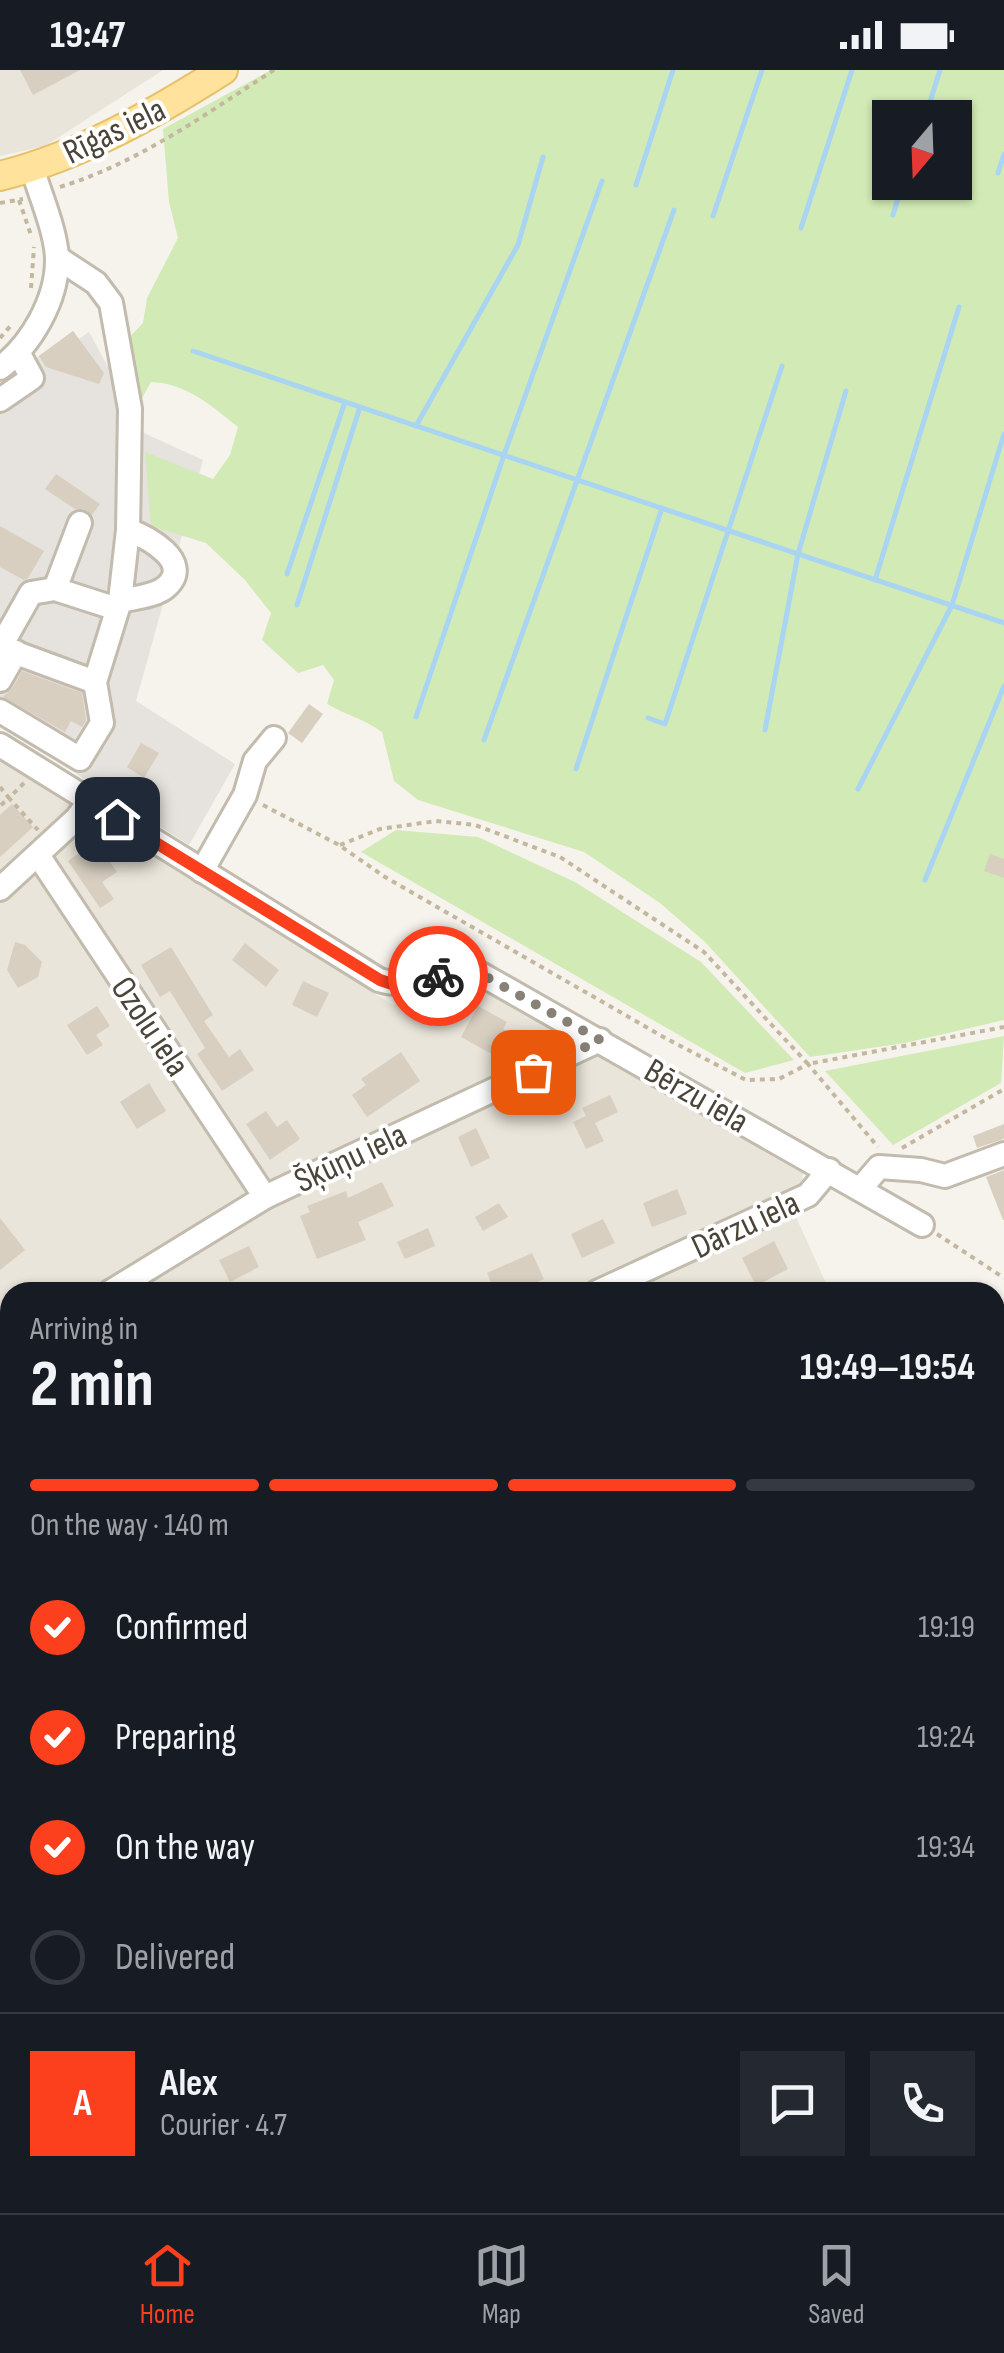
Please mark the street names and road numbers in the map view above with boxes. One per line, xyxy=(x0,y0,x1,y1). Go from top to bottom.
street label: Rīgas iela xyxy=(57,88,173,174)
street label: Ozolu iela xyxy=(101,969,199,1085)
street label: Bērzu iela xyxy=(637,1049,756,1143)
street label: Šķūņu iela xyxy=(288,1114,414,1203)
street label: Dārzu iela xyxy=(685,1182,806,1269)

